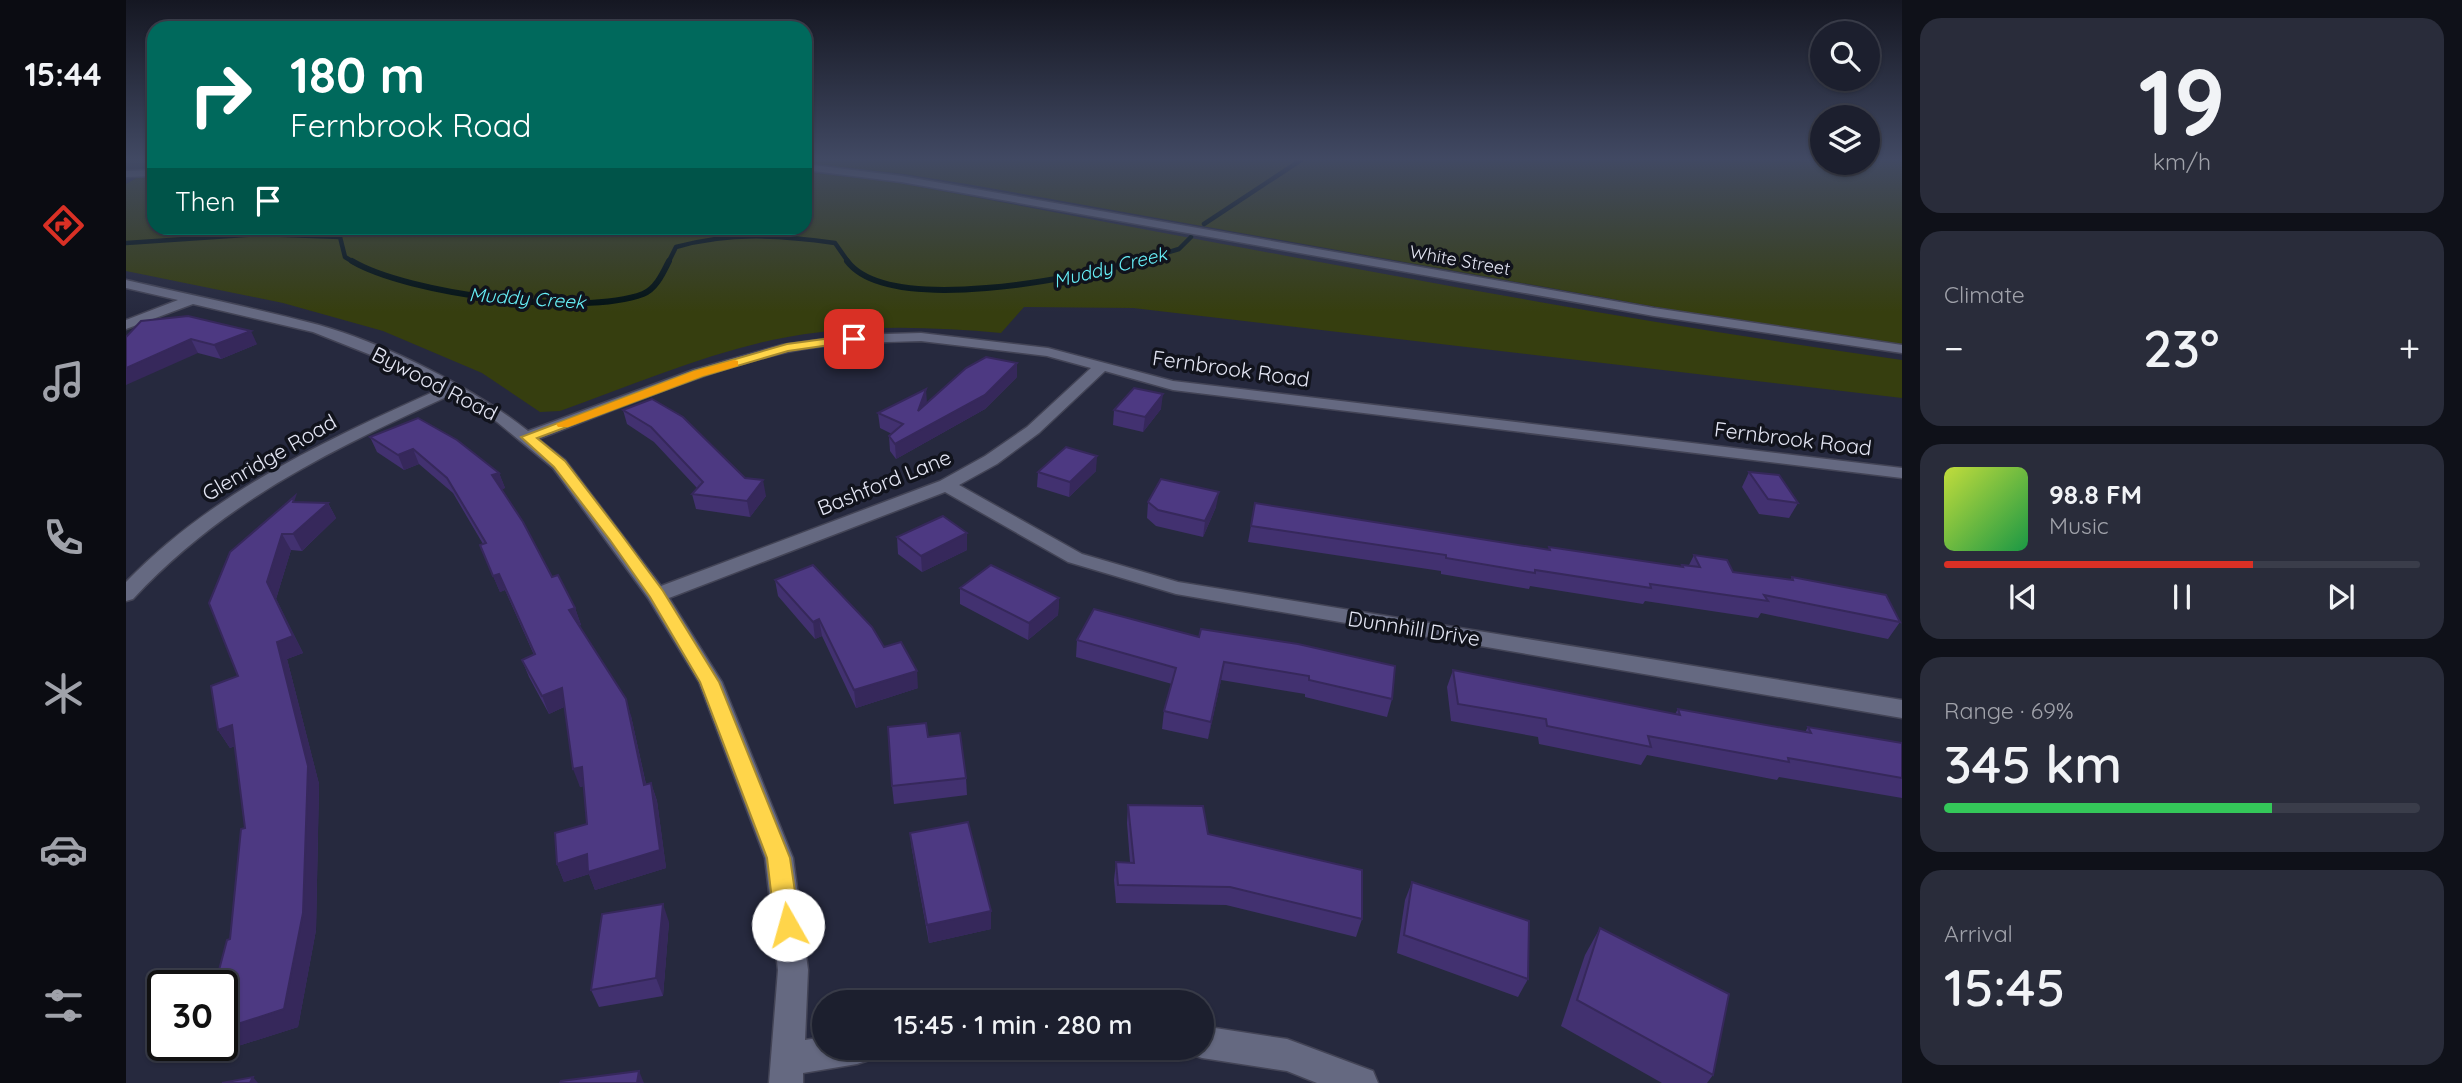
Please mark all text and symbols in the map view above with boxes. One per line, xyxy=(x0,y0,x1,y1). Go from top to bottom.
map controls xyxy=(1810,21,1880,175)
button: search xyxy=(1810,21,1880,91)
text: 180 m xyxy=(290,44,425,105)
text: 19 xyxy=(2138,44,2226,158)
icon: right xyxy=(175,49,266,140)
text: 15:44 xyxy=(24,54,102,94)
text: Fernbrook Road xyxy=(290,105,531,145)
button: layers xyxy=(1810,105,1880,175)
text: km/h xyxy=(2153,147,2211,176)
icon: arrive xyxy=(249,182,287,220)
text: Then xyxy=(175,185,235,218)
icon: directions xyxy=(39,201,88,250)
street label: White Street xyxy=(1408,240,1512,280)
water label: Muddy Creek xyxy=(1051,241,1171,293)
text: Climate xyxy=(1944,280,2025,309)
water label: Muddy Creek xyxy=(468,282,588,314)
pin xyxy=(824,309,884,369)
text: 23° xyxy=(2143,315,2219,380)
icon: arrive xyxy=(835,320,873,358)
text: − xyxy=(1944,324,1964,372)
text: + xyxy=(2399,324,2420,372)
street label: Bywood Road xyxy=(368,340,502,426)
street label: Fernbrook Road xyxy=(1151,344,1311,392)
icon: music xyxy=(39,357,88,406)
street label: Glenridge Road xyxy=(197,408,341,506)
street label: Fernbrook Road xyxy=(1713,415,1873,461)
street label: Bashford Lane xyxy=(813,443,955,521)
text: 98.8 FM xyxy=(2049,478,2142,511)
text: Music xyxy=(2049,511,2109,540)
icon: phone xyxy=(39,513,88,562)
icon: previous xyxy=(2004,578,2042,616)
icon: pause xyxy=(2163,578,2201,616)
icon: next xyxy=(2322,578,2360,616)
street label: Dunnhill Drive xyxy=(1346,605,1482,651)
icon: climate xyxy=(39,669,88,718)
text: Range · 69% xyxy=(1944,696,2074,725)
text: 345 km xyxy=(1944,731,2122,796)
icon: car xyxy=(39,825,88,874)
position arrow xyxy=(751,888,825,962)
text: Arrival xyxy=(1944,919,2013,948)
text: 15:45 xyxy=(1944,954,2065,1019)
speed limit sign: 30 xyxy=(147,970,238,1061)
icon: filters xyxy=(39,981,88,1030)
text: 15:45 · 1 min · 280 m xyxy=(894,1008,1132,1041)

